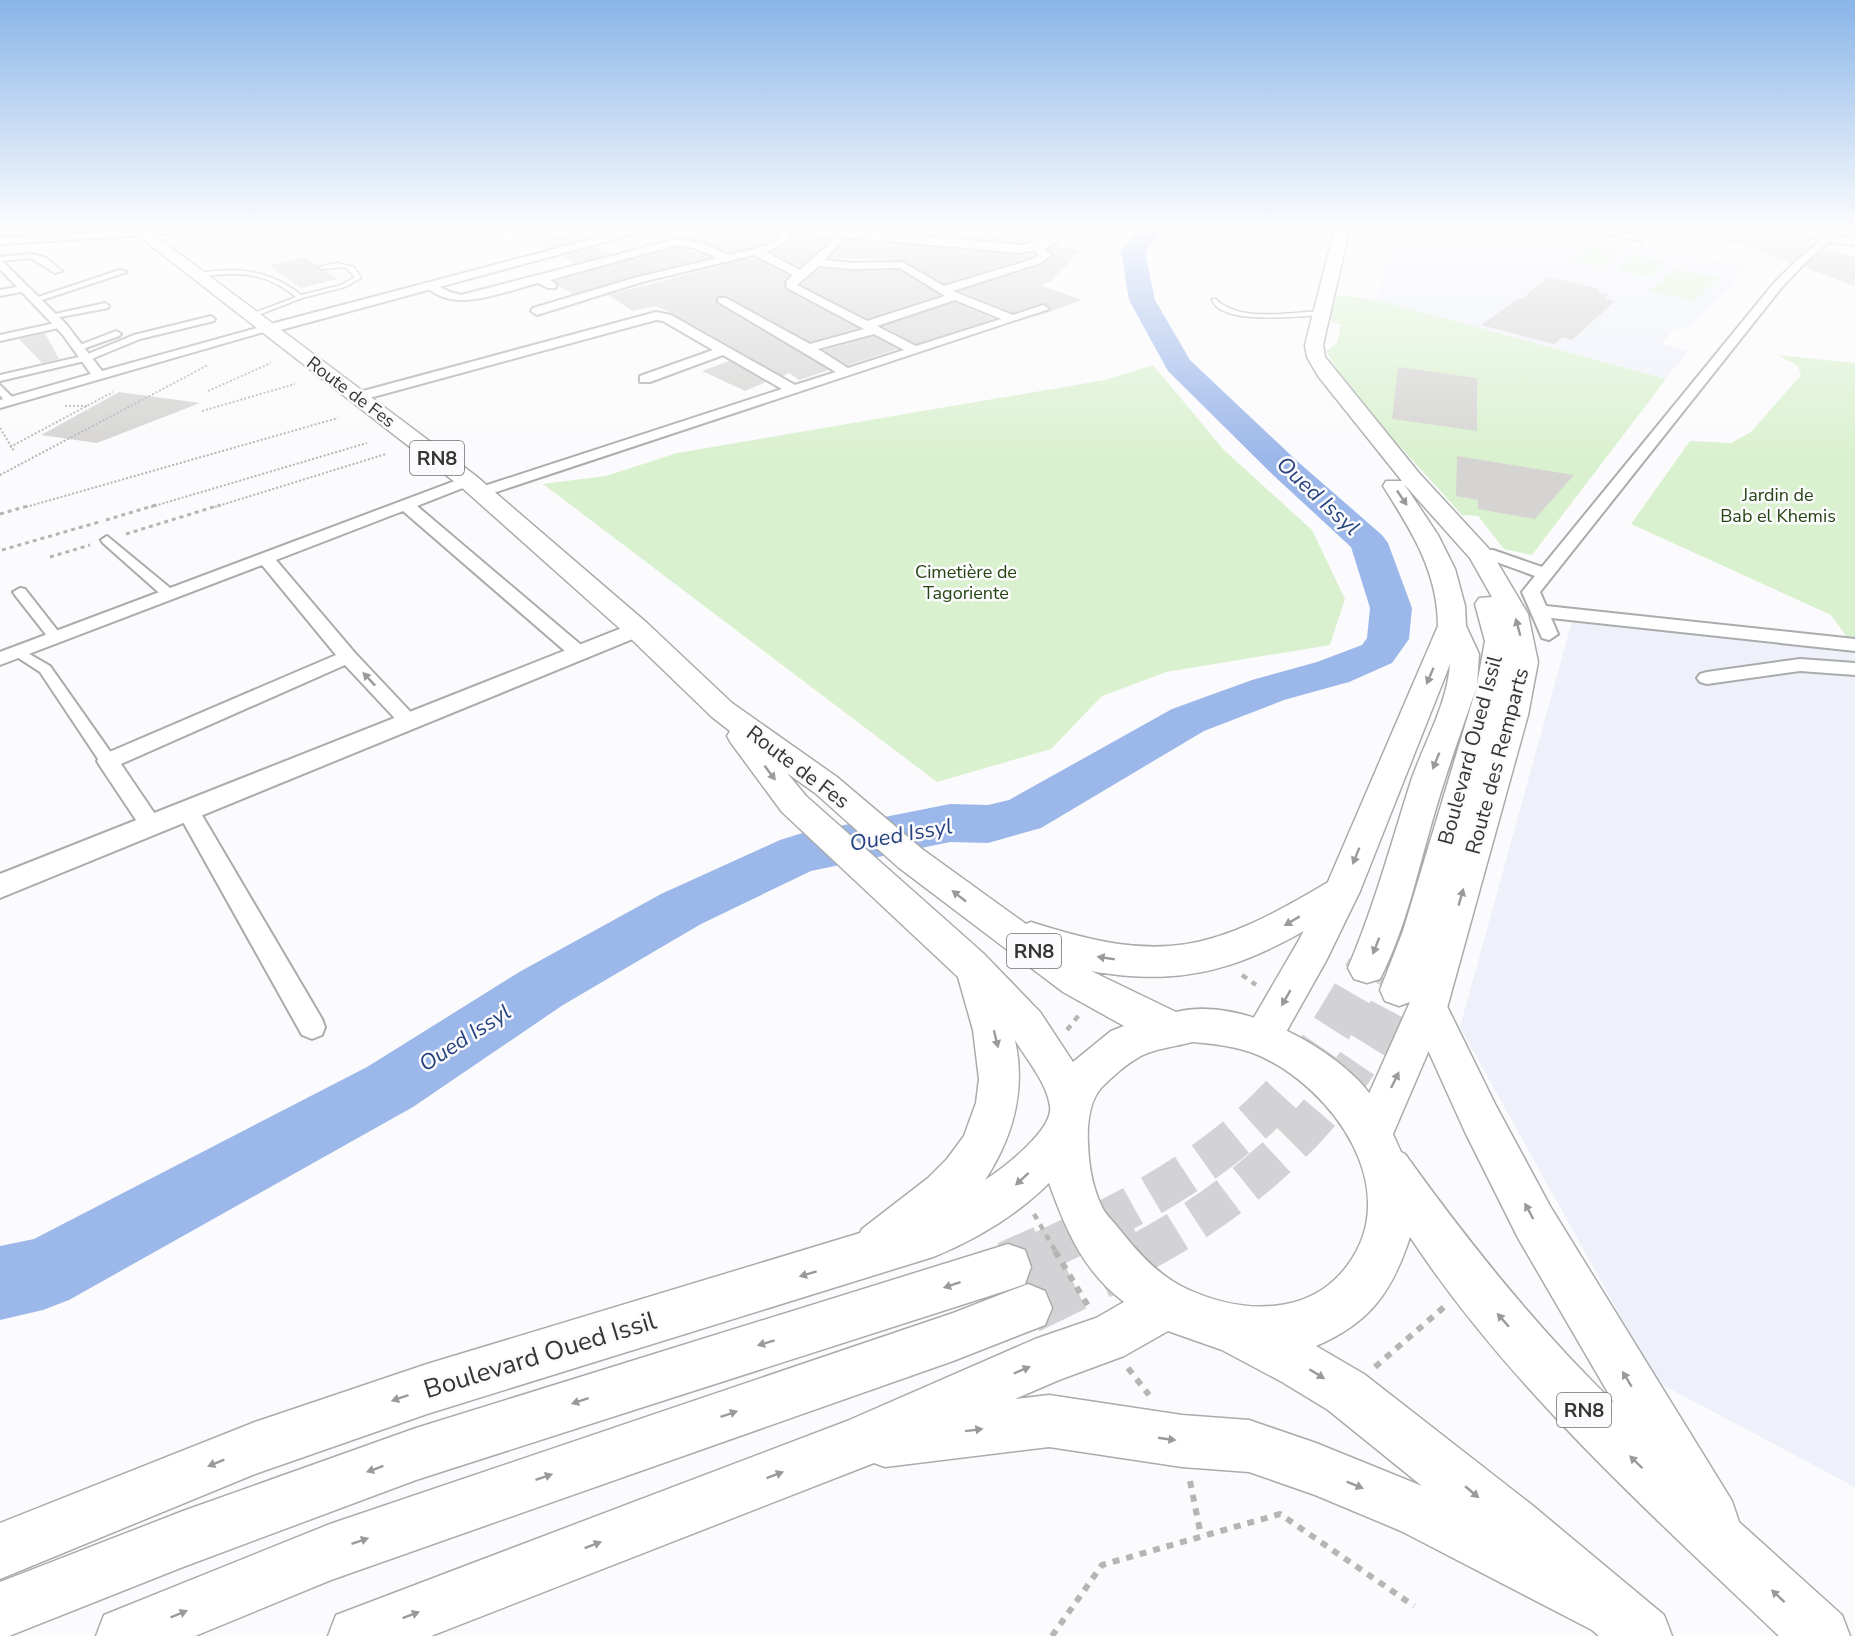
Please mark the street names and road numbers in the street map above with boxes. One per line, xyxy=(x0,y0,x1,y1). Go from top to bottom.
street label: Route de Fes xyxy=(302,351,400,433)
road number: RN8 xyxy=(410,441,464,475)
street label: Boulevard Oued Issil xyxy=(1431,651,1509,848)
street label: Route des Remparts xyxy=(1459,665,1535,857)
street label: Route de Fes xyxy=(741,719,855,815)
road number: RN8 xyxy=(1007,934,1061,968)
street label: Boulevard Oued Issil xyxy=(419,1303,661,1407)
road number: RN8 xyxy=(1557,1393,1611,1427)

